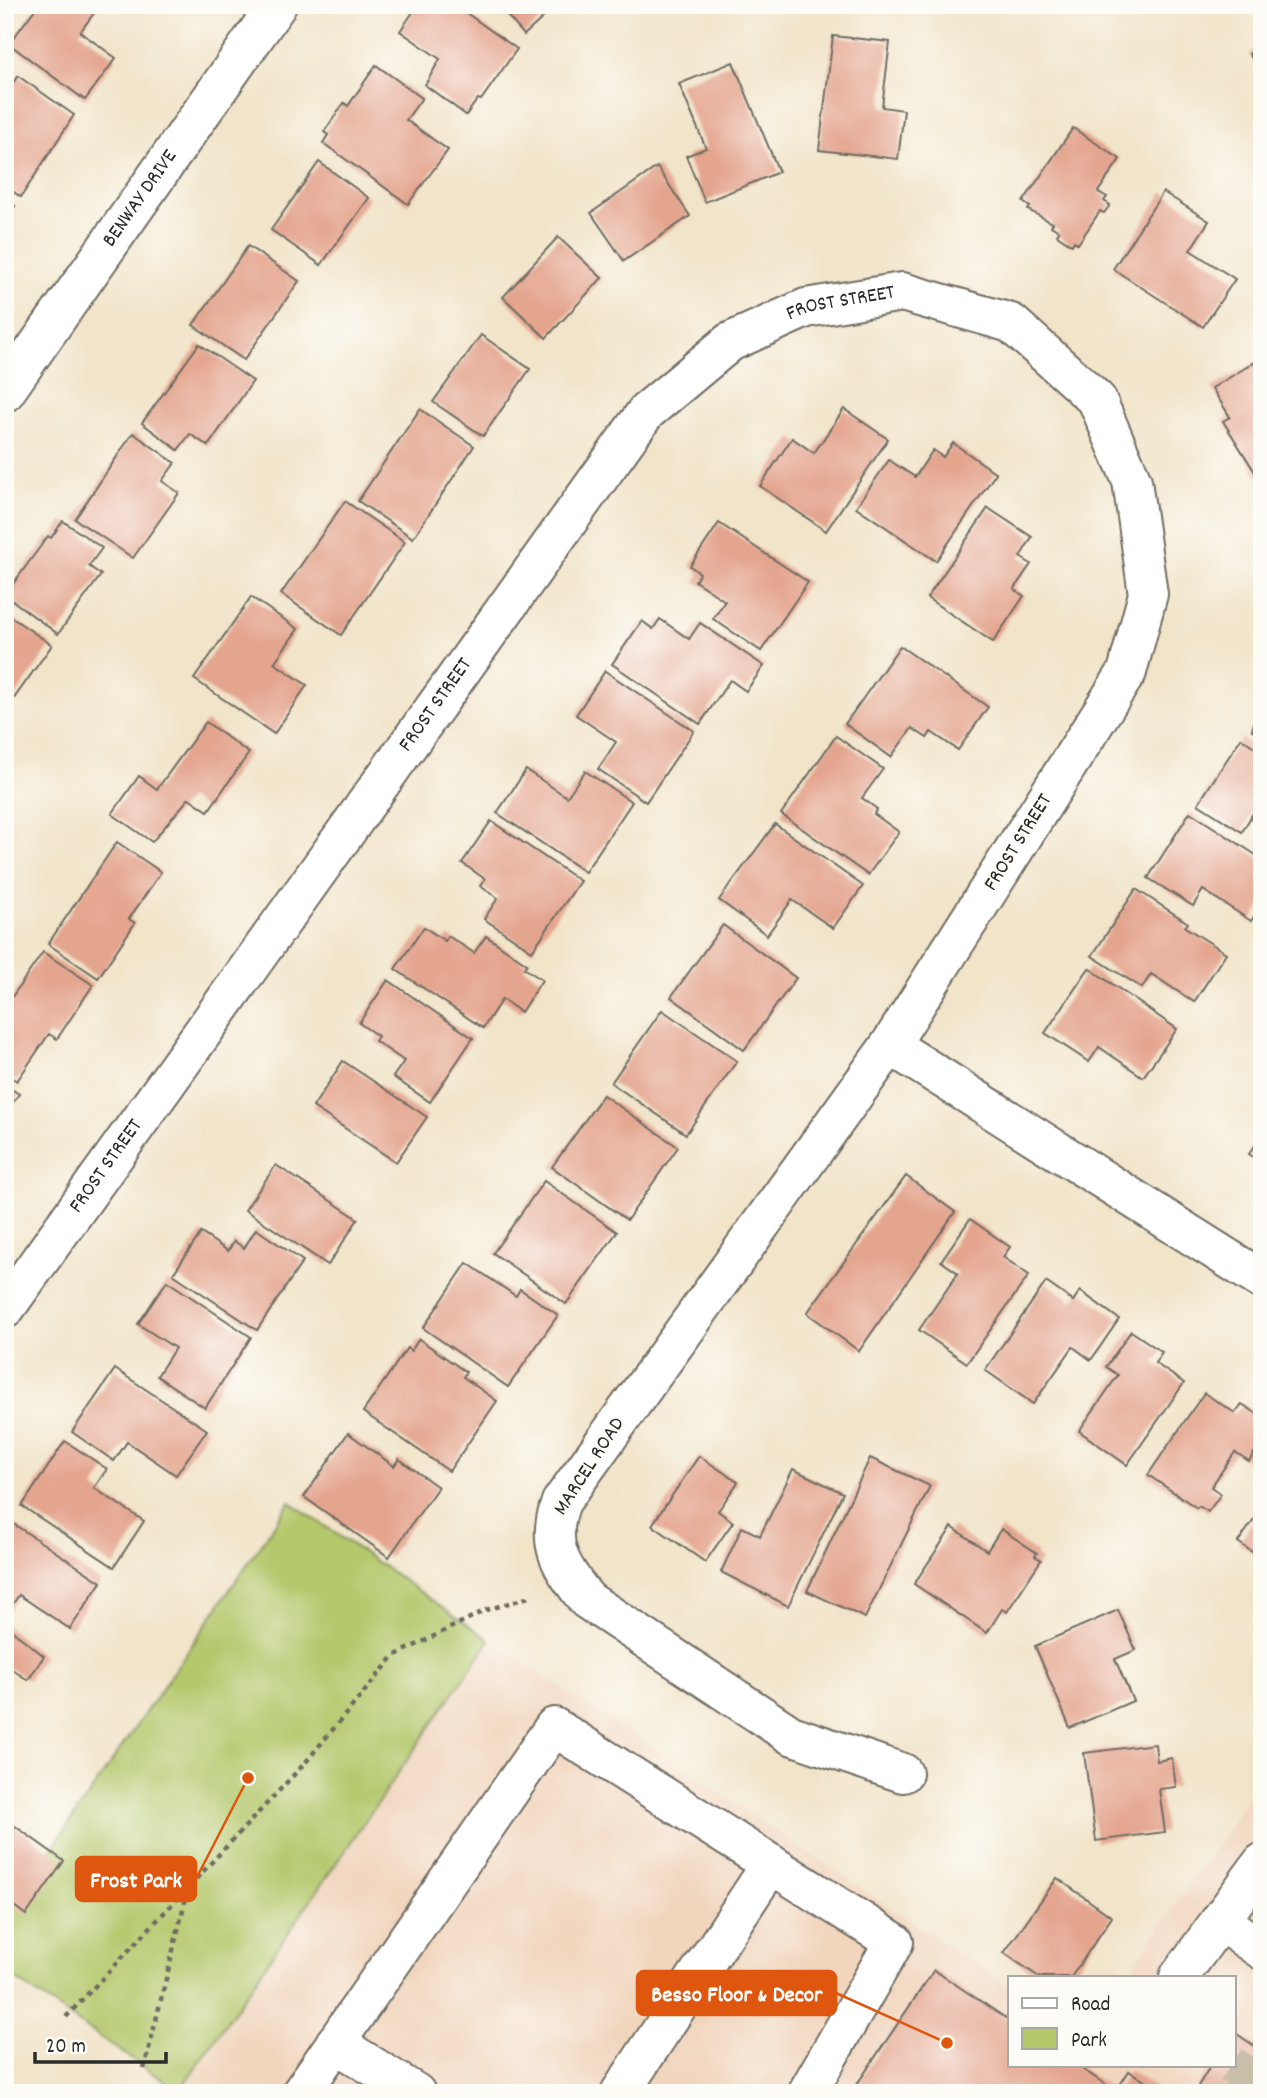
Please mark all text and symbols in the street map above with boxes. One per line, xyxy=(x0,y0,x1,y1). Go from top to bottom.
street label: BENWAY DRIVE xyxy=(96,144,186,254)
street label: FROST STREET xyxy=(782,278,898,330)
street label: FROST STREET xyxy=(392,652,481,759)
street label: FROST STREET xyxy=(977,788,1061,897)
street label: FROST STREET xyxy=(63,1113,151,1220)
street label: MARCEL ROAD xyxy=(547,1412,633,1522)
callout: Frost Park xyxy=(76,1857,196,1901)
text: Frost Park xyxy=(90,1866,182,1899)
callout: Besso Floor & Decor xyxy=(637,1971,836,2015)
legend xyxy=(1008,1976,1236,2066)
text: Besso Floor & Decor xyxy=(651,1980,823,2013)
text: Road xyxy=(1071,1991,1110,2021)
scale bar xyxy=(35,2021,166,2065)
text: Park xyxy=(1071,2027,1107,2057)
text: 20 m xyxy=(46,2033,86,2063)

